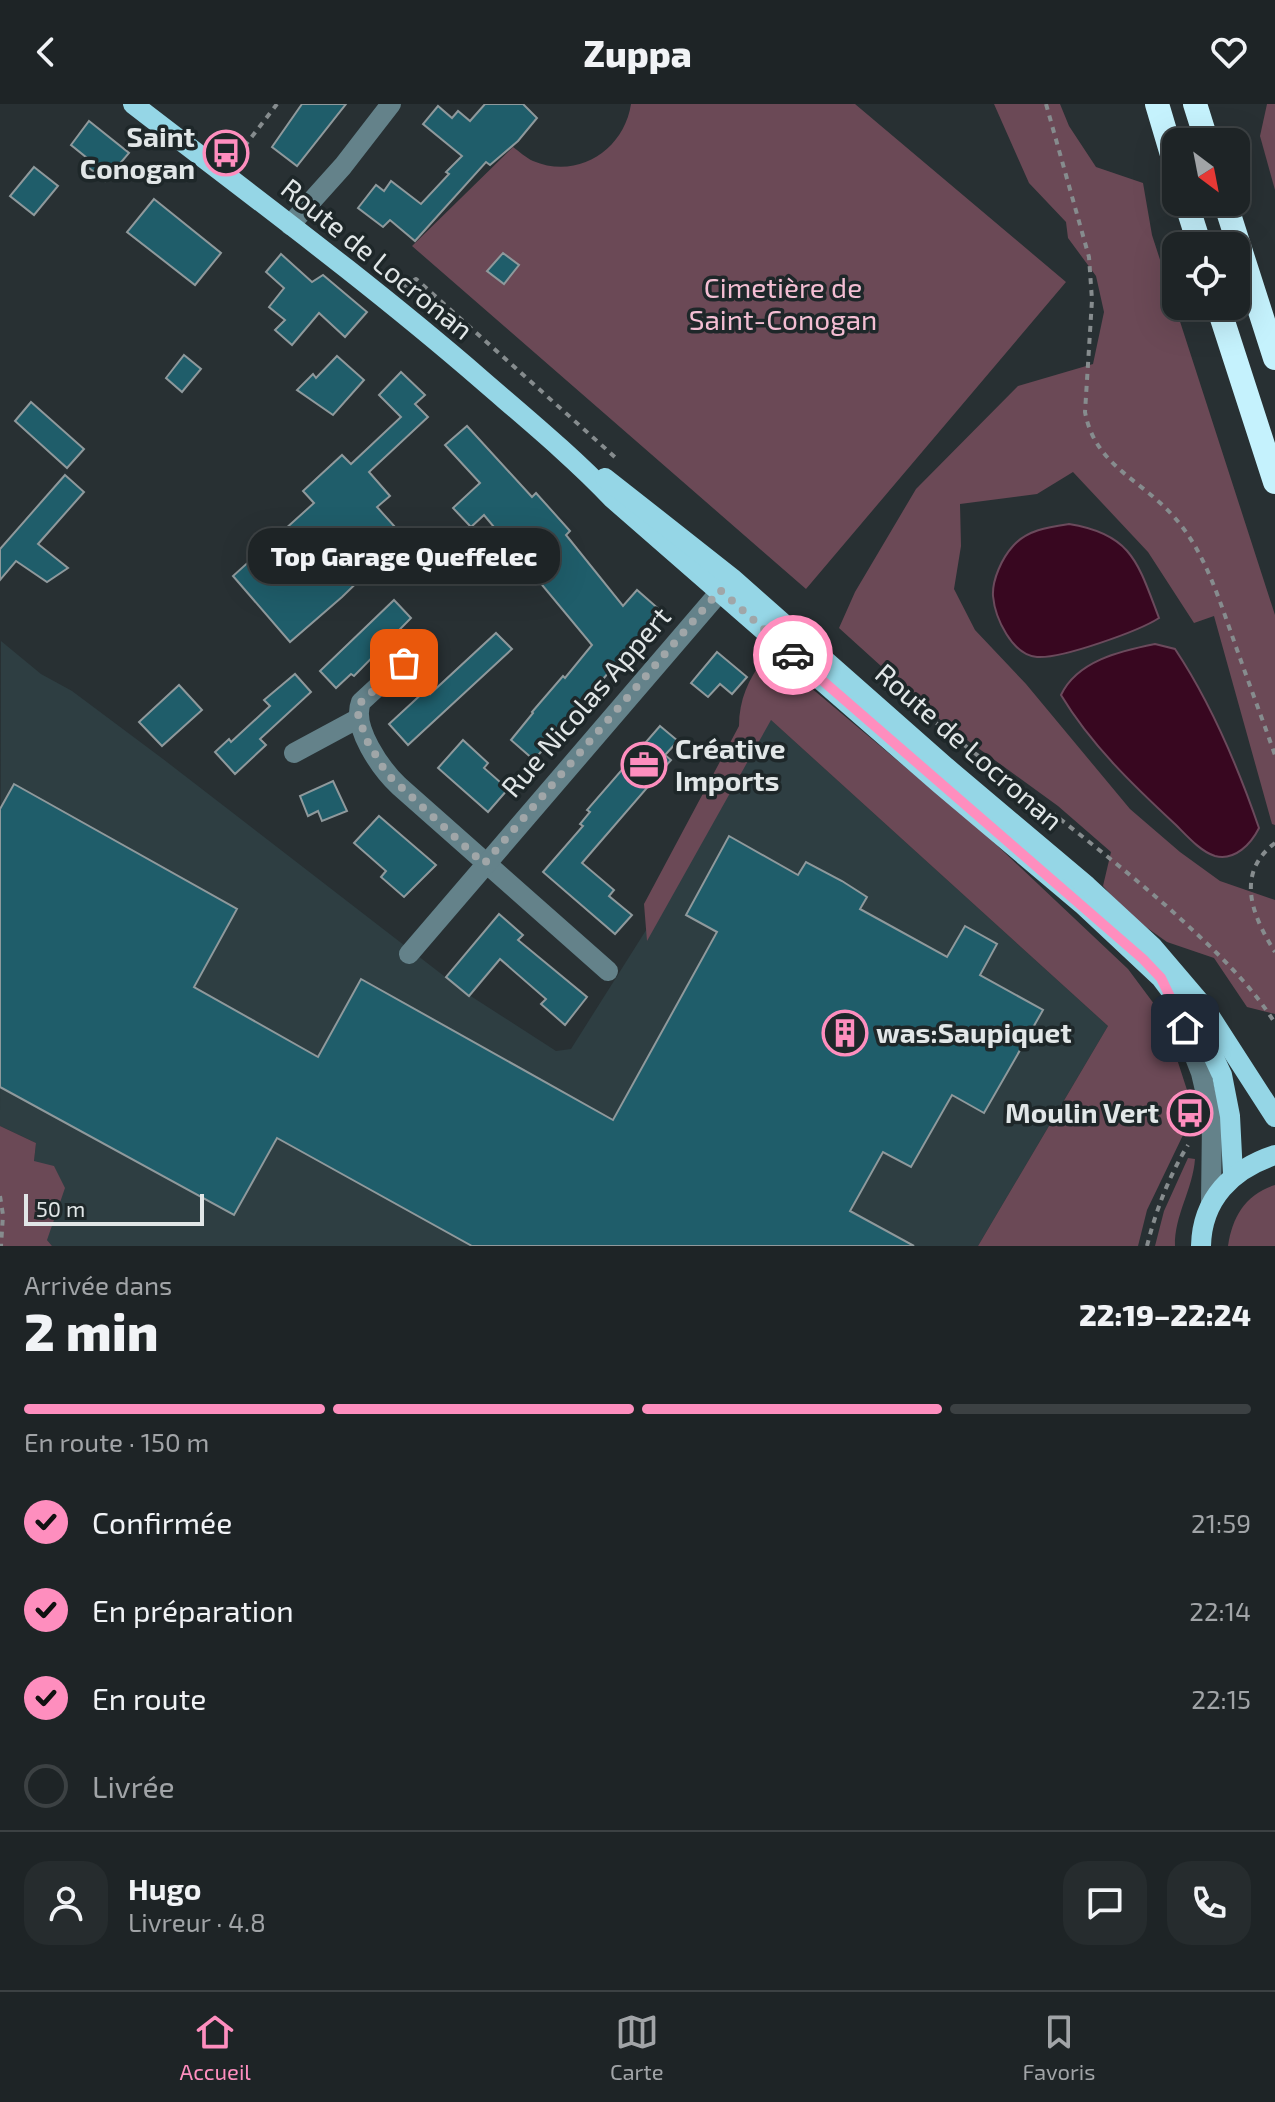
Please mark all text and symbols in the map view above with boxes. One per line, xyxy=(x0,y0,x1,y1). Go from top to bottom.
icon: back xyxy=(24,30,68,74)
icon: heart xyxy=(1207,30,1251,74)
text: Zuppa xyxy=(583,31,692,74)
place label: Saint Conogan xyxy=(80,119,195,185)
north arrow xyxy=(1162,128,1250,216)
map controls xyxy=(1162,128,1250,320)
bus stop icon: Saint Conogan xyxy=(202,129,250,177)
street label: Route de Locronan xyxy=(275,170,480,346)
button: locate xyxy=(1162,232,1250,320)
park label: Cimetière de Saint-Conogan xyxy=(689,270,877,336)
callout: Top Garage Queffelec xyxy=(248,527,560,583)
text: Top Garage Queffelec xyxy=(271,540,537,571)
street label: Rue Nicolas Appert xyxy=(493,599,677,803)
courier xyxy=(753,615,833,695)
pin xyxy=(370,629,438,697)
icon: car xyxy=(771,633,815,677)
icon: bag xyxy=(382,641,426,685)
street label: Route de Locronan xyxy=(869,656,1070,837)
place label: Créative Imports xyxy=(675,731,786,797)
office icon: Créative Imports xyxy=(620,741,668,789)
pin xyxy=(1151,994,1219,1062)
icon: home xyxy=(1163,1006,1207,1050)
building icon: was:Saupiquet xyxy=(821,1009,869,1057)
place label: was:Saupiquet xyxy=(876,1015,1072,1049)
bus stop icon: Moulin Vert xyxy=(1166,1089,1214,1137)
place label: Moulin Vert xyxy=(1005,1095,1159,1129)
scale bar xyxy=(24,1190,204,1226)
text: 50 m xyxy=(36,1195,85,1221)
text: Arrivée dans xyxy=(24,1269,172,1300)
text: 22:19–22:24 xyxy=(1079,1296,1251,1332)
text: 2 min xyxy=(24,1299,159,1361)
text: En route · 150 m xyxy=(24,1426,209,1457)
icon: check xyxy=(24,1500,68,1544)
text: Confirmée xyxy=(92,1504,232,1540)
text: 21:59 xyxy=(1191,1507,1251,1538)
icon: check xyxy=(24,1588,68,1632)
text: En préparation xyxy=(92,1592,294,1628)
text: 22:14 xyxy=(1189,1595,1251,1626)
icon: check xyxy=(24,1676,68,1720)
text: En route xyxy=(92,1680,206,1716)
text: 22:15 xyxy=(1191,1683,1251,1714)
text: Livrée xyxy=(92,1768,175,1804)
button: person xyxy=(24,1861,108,1945)
button: chat xyxy=(1063,1861,1147,1945)
button: phone xyxy=(1167,1861,1251,1945)
text: Hugo xyxy=(128,1870,202,1906)
text: Livreur · 4.8 xyxy=(128,1906,266,1937)
tab: Accueil xyxy=(180,2010,251,2084)
tab: Carte xyxy=(610,2010,664,2084)
tab: Favoris xyxy=(1023,2010,1095,2084)

